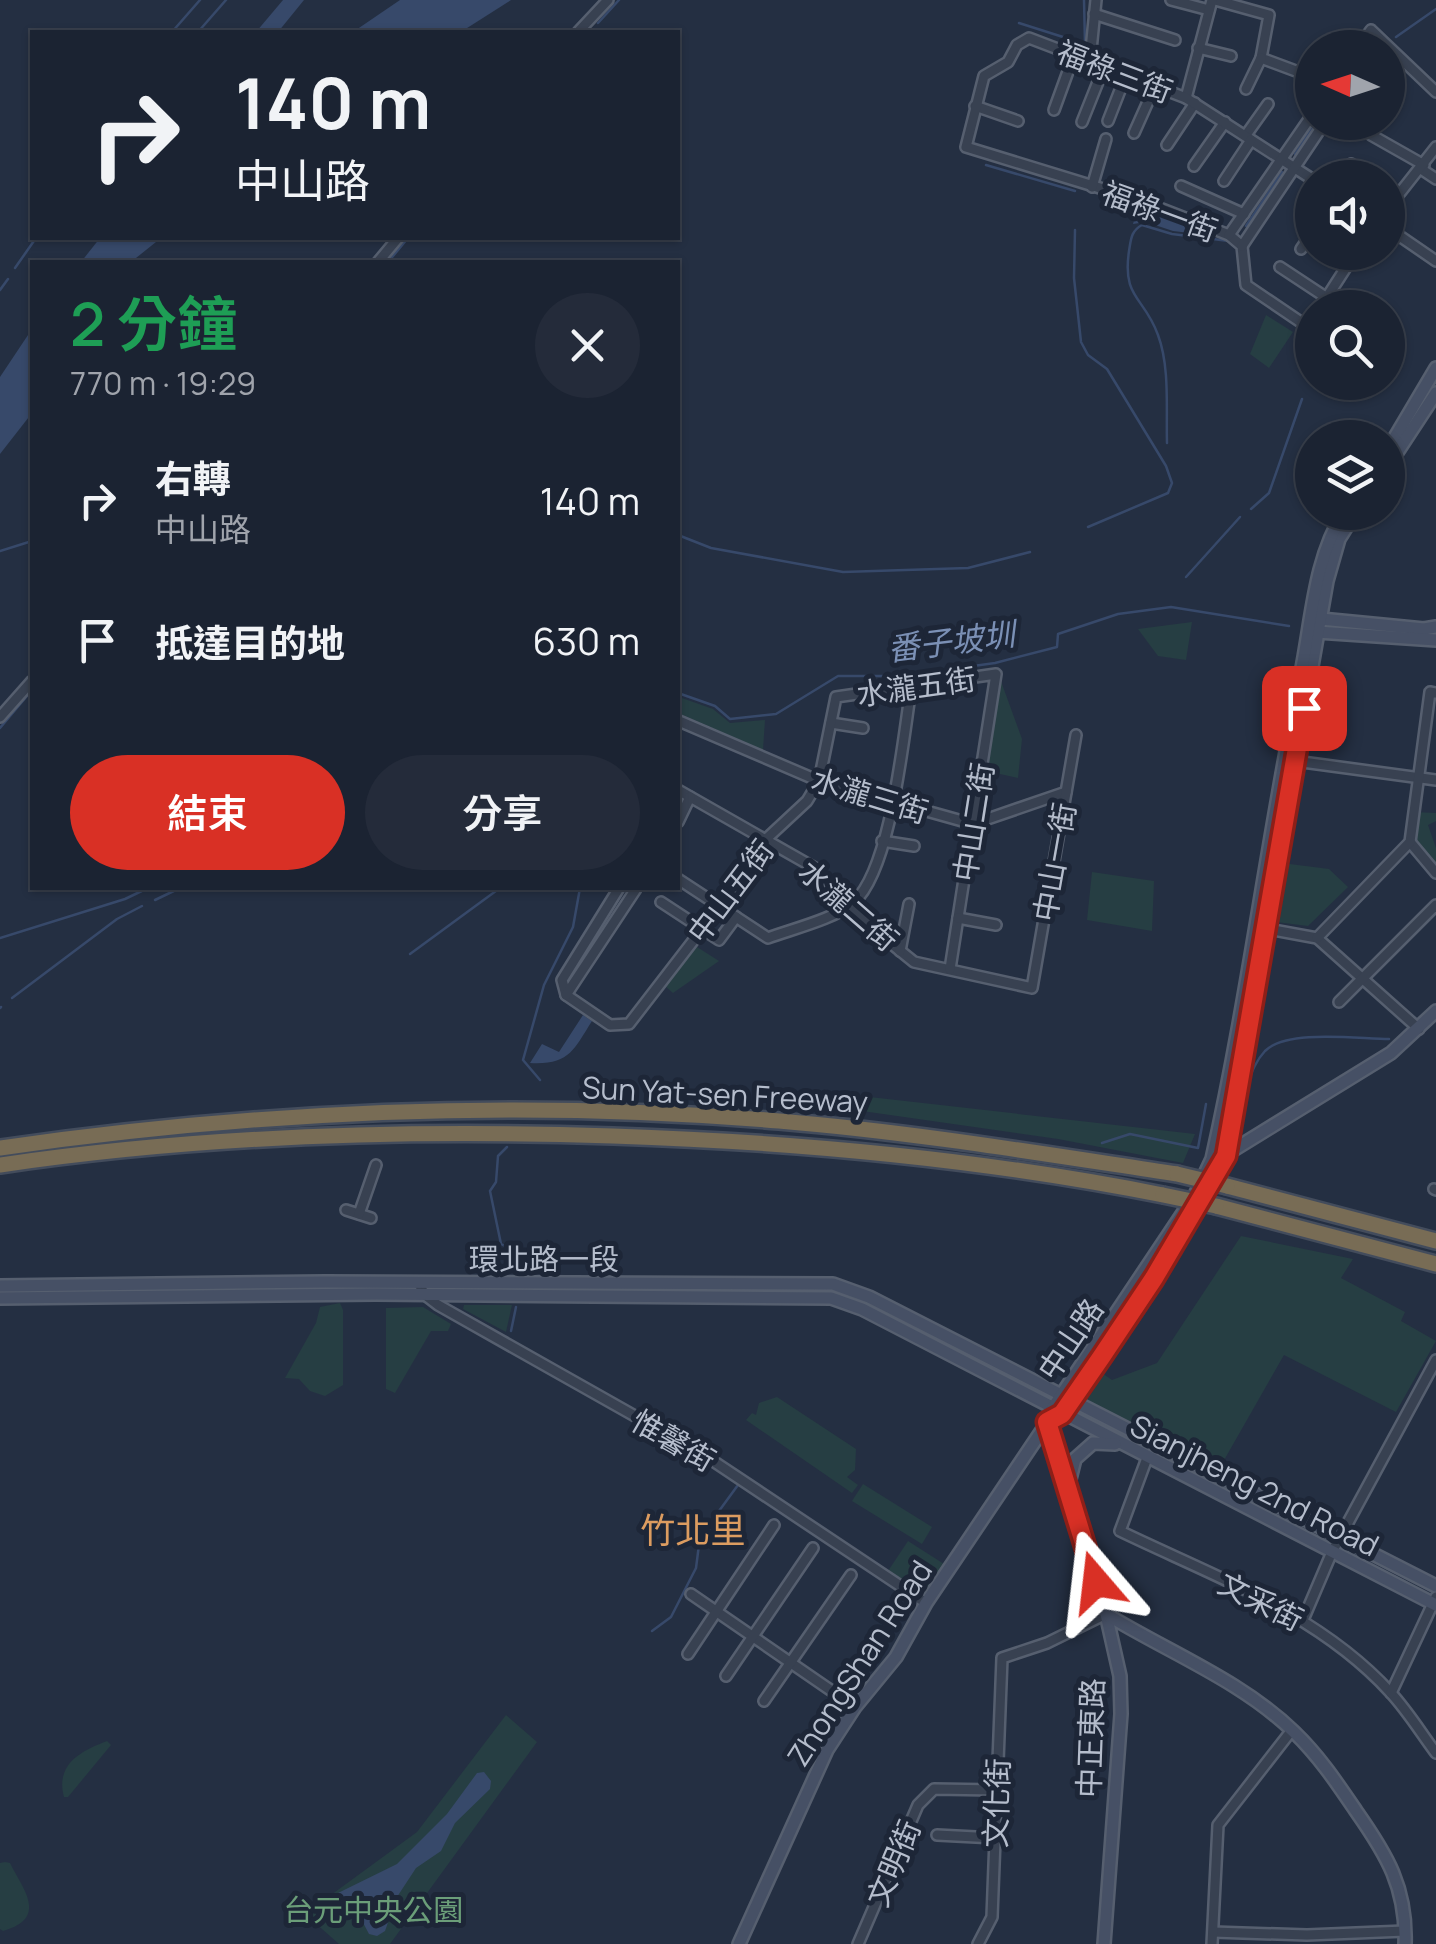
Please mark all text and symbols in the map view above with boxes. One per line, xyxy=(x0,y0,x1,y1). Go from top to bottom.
street label: 福祿三街 xyxy=(1052,30,1178,112)
north arrow xyxy=(1295,30,1405,140)
map controls xyxy=(1295,30,1405,530)
text: 140 m xyxy=(235,54,431,150)
icon: right xyxy=(70,70,200,200)
text: 中山路 xyxy=(235,149,370,211)
button: sound xyxy=(1295,160,1405,270)
street label: 福祿一街 xyxy=(1097,171,1223,251)
text: 2 分鐘 xyxy=(70,282,237,364)
button: search xyxy=(1295,290,1405,400)
button: close xyxy=(535,293,640,398)
text: 770 m · 19:29 xyxy=(70,361,256,405)
button: layers xyxy=(1295,420,1405,530)
text: 右轉 xyxy=(155,452,231,504)
icon: right xyxy=(70,473,125,528)
text: 140 m xyxy=(540,474,640,526)
text: 中山路 xyxy=(155,507,251,551)
water label: 番子坡圳 xyxy=(885,611,1021,671)
icon: arrive xyxy=(70,613,125,668)
text: 630 m xyxy=(532,614,640,666)
text: 抵達目的地 xyxy=(155,616,345,668)
street label: 水瀧五街 xyxy=(854,657,978,715)
pin xyxy=(1262,666,1347,751)
icon: arrive xyxy=(1277,681,1332,736)
button: 結束 xyxy=(70,755,345,870)
button: 分享 xyxy=(365,755,640,870)
street label: 水瀧三街 xyxy=(807,758,933,832)
street label: 中山二街 xyxy=(943,760,1003,884)
street label: 中山一街 xyxy=(1023,799,1085,925)
street label: 中山五街 xyxy=(678,831,782,951)
street label: 水瀧二街 xyxy=(790,850,908,960)
street label: Sun Yat-sen Freeway xyxy=(581,1066,869,1122)
street label: 環北路一段 xyxy=(469,1238,619,1279)
street label: 中山路 xyxy=(1028,1290,1112,1388)
street label: 惟馨街 xyxy=(625,1400,723,1480)
street label: Sianjheng 2nd Road xyxy=(1124,1405,1386,1565)
district label: 竹北里 xyxy=(640,1506,746,1554)
position arrow xyxy=(1044,1530,1148,1634)
street label: ZhongShan Road xyxy=(777,1552,941,1774)
street label: 文采街 xyxy=(1212,1562,1310,1640)
street label: 中正東路 xyxy=(1067,1677,1113,1799)
street label: 文化街 xyxy=(974,1757,1018,1849)
street label: 文明街 xyxy=(857,1814,929,1912)
park label: 台元中央公園 xyxy=(283,1889,463,1930)

